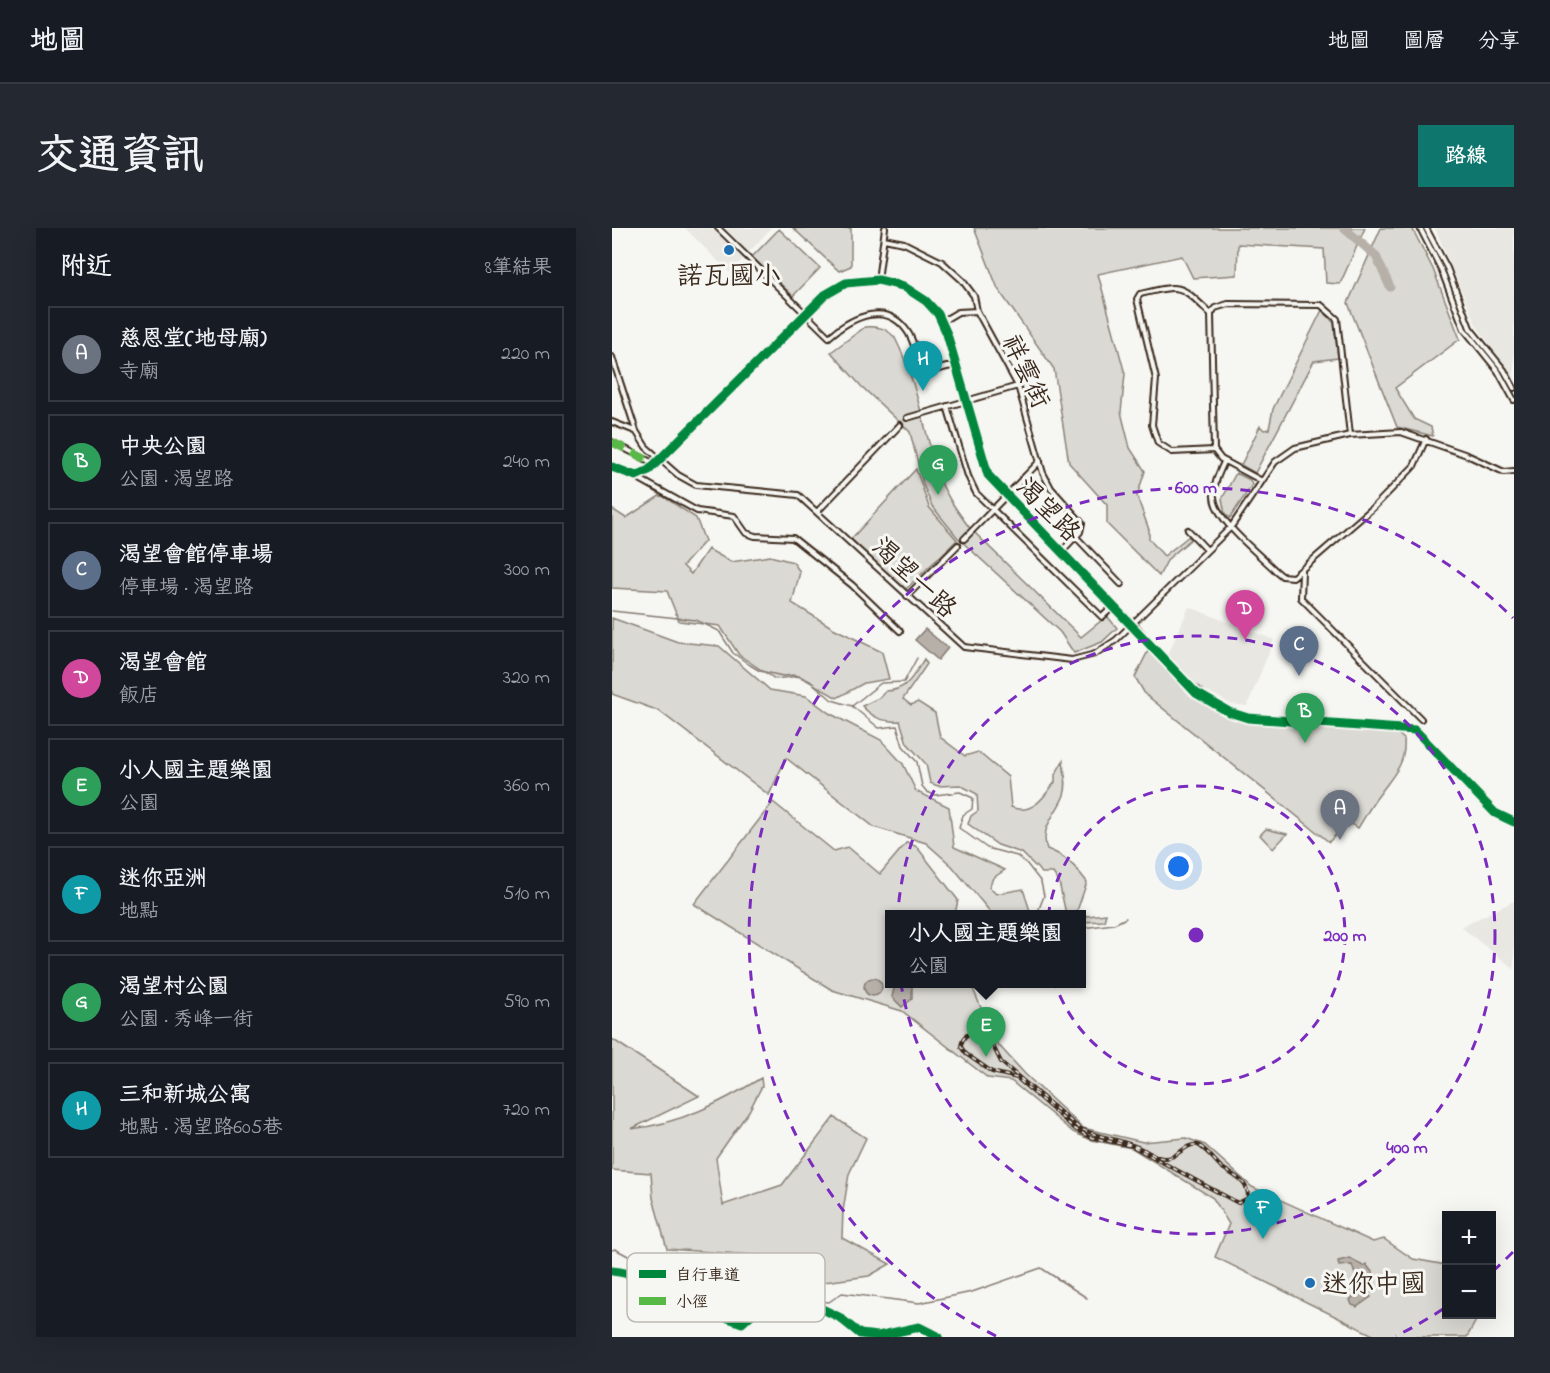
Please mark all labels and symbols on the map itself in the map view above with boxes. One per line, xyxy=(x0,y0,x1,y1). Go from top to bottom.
marker: 諾瓦國小 xyxy=(722,243,736,257)
place label: 諾瓦國小 xyxy=(677,259,781,297)
street label: 祥雲街 xyxy=(991,329,1058,416)
pin: H xyxy=(904,342,942,391)
pin: G xyxy=(918,446,958,495)
street label: 渴望路 xyxy=(1006,470,1088,552)
text: 600 m xyxy=(1175,476,1217,502)
street label: 渴望一路 xyxy=(862,530,964,629)
pin: D xyxy=(1226,590,1264,640)
pin: C xyxy=(1280,626,1318,676)
pin: B xyxy=(1286,694,1324,743)
pin: A xyxy=(1320,790,1360,840)
your location xyxy=(1164,852,1193,881)
text: 200 m xyxy=(1323,924,1367,950)
centre of rings xyxy=(1186,925,1206,945)
pin: E xyxy=(966,1008,1006,1057)
text: 400 m xyxy=(1386,1136,1428,1162)
pin: F xyxy=(1244,1190,1282,1239)
legend xyxy=(627,1253,825,1322)
text: 自行車道 xyxy=(676,1264,740,1288)
place label: 迷你中國 xyxy=(1322,1267,1426,1305)
marker: 迷你中國 xyxy=(1303,1276,1317,1290)
text: 小徑 xyxy=(676,1291,708,1315)

